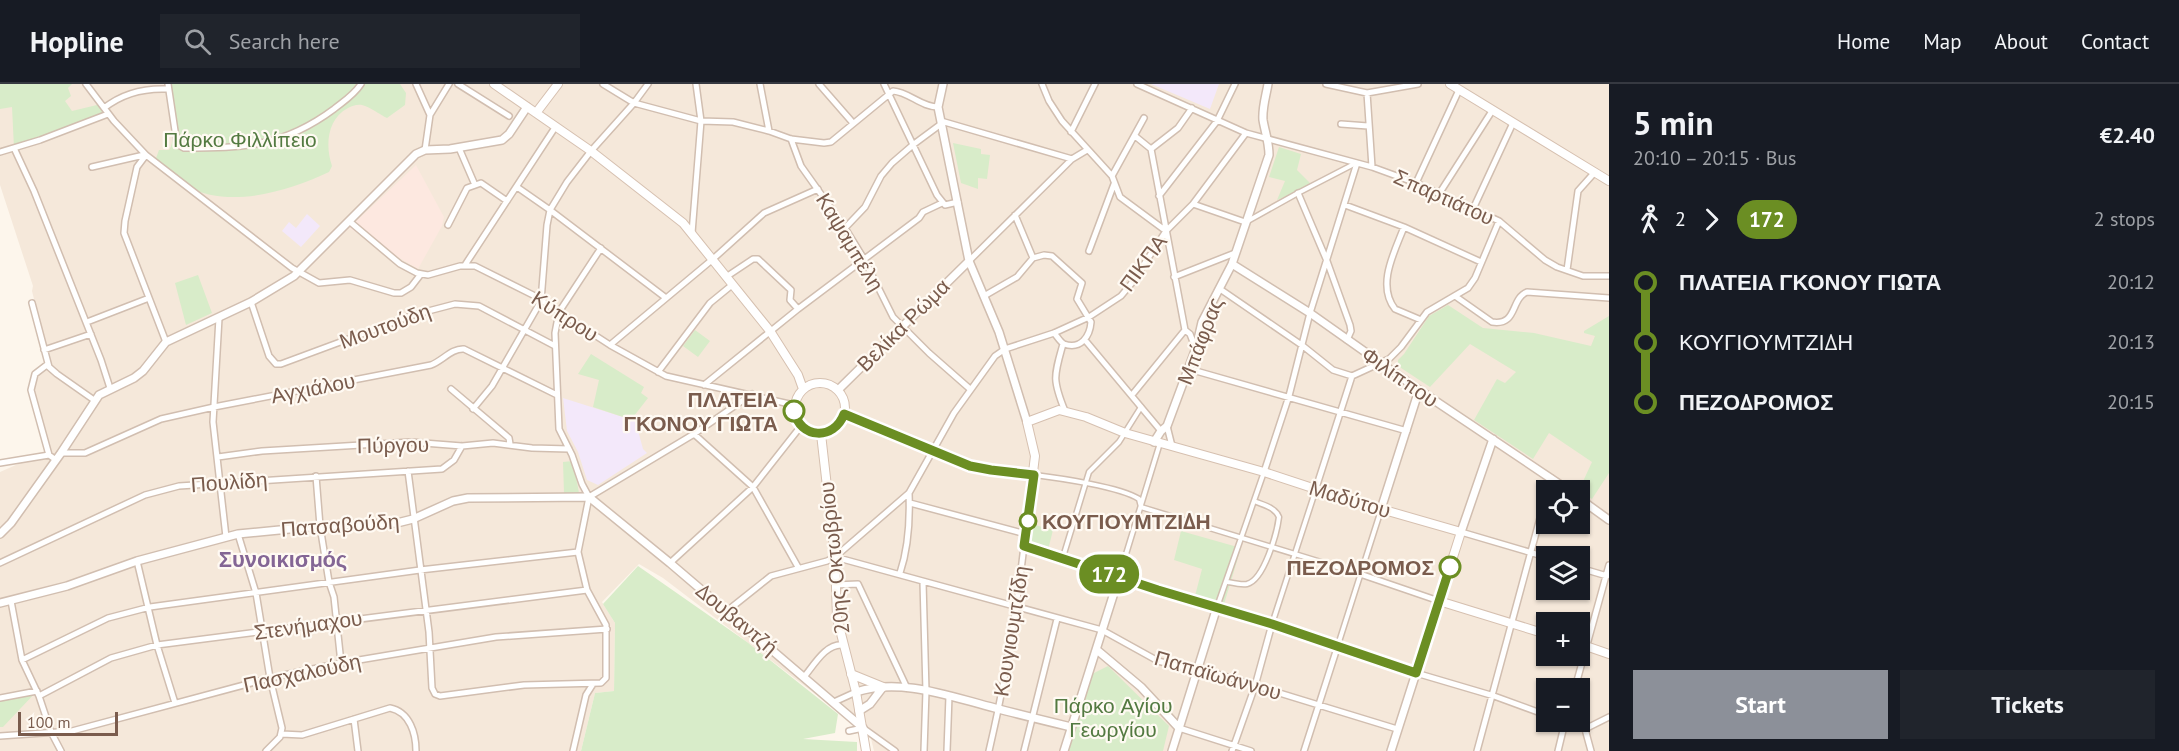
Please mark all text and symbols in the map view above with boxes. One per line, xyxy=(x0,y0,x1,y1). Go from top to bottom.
search box xyxy=(160,14,580,68)
text: Hopline xyxy=(30,23,124,60)
icon: search xyxy=(181,25,214,58)
text: Search here xyxy=(229,27,340,55)
text: Home xyxy=(1837,28,1890,55)
text: Map xyxy=(1923,28,1962,55)
text: About xyxy=(1995,28,2048,55)
text: Contact xyxy=(2081,28,2149,55)
text: 5 min xyxy=(1633,101,1714,144)
text: €2.40 xyxy=(2100,121,2155,149)
park label: Πάρκο Φιλλίπειο xyxy=(163,126,317,153)
text: 20:10 – 20:15 · Bus xyxy=(1633,145,1797,171)
street label: Σπαρτιάτου xyxy=(1390,163,1498,231)
street label: Καψαμπέλη xyxy=(810,188,890,296)
icon: walk xyxy=(1633,203,1666,236)
icon: forward xyxy=(1695,203,1728,236)
text: 2 xyxy=(1675,206,1686,232)
text: 172 xyxy=(1749,206,1785,233)
text: 2 stops xyxy=(2094,206,2155,232)
street label: ΠΙΚΠΑ xyxy=(1113,229,1173,297)
text: ΠΛΑΤΕΙΑ ΓΚΟΝΟΥ ΓΙΩΤΑ xyxy=(1679,268,1941,296)
text: 20:12 xyxy=(2107,269,2155,295)
street label: Βελίκα Ρώμα xyxy=(851,273,955,377)
street label: Κύπρου xyxy=(526,284,604,348)
street label: Μπάφρας xyxy=(1171,293,1229,389)
street label: Μουτούδη xyxy=(336,297,434,355)
text: ΚΟΥΓΙΟΥΜΤΖΙΔΗ xyxy=(1679,328,1853,356)
text: 20:13 xyxy=(2107,329,2155,355)
street label: Φιλίππου xyxy=(1356,341,1444,413)
street label: Αγχιάλου xyxy=(269,367,357,409)
place label: ΠΛΑΤΕΙΑ ΓΚΟΝΟΥ ΓΙΩΤΑ xyxy=(623,386,778,437)
text: ΠΕΖΟΔΡΟΜΟΣ xyxy=(1679,388,1833,416)
text: 20:15 xyxy=(2107,389,2155,415)
marker: ΠΛΑΤΕΙΑ ΓΚΟΝΟΥ ΓΙΩΤΑ xyxy=(783,400,805,422)
street label: Πύργου xyxy=(357,431,429,459)
street label: Πουλίδη xyxy=(190,466,268,498)
street label: Μαδύτου xyxy=(1306,474,1394,524)
street label: 20ης Οκτωβρίου xyxy=(813,480,855,636)
map controls xyxy=(1536,480,1590,732)
button: locate xyxy=(1536,480,1590,534)
street label: Πατσαβούδη xyxy=(280,507,400,543)
place label: ΚΟΥΓΙΟΥΜΤΖΙΔΗ xyxy=(1042,508,1211,535)
marker: ΚΟΥΓΙΟΥΜΤΖΙΔΗ xyxy=(1019,512,1037,530)
district label: Συνοικισμός xyxy=(219,545,347,573)
button: layers xyxy=(1536,546,1590,600)
line badge: 172 xyxy=(1074,554,1144,594)
place label: ΠΕΖΟΔΡΟΜΟΣ xyxy=(1287,554,1434,581)
marker: ΠΕΖΟΔΡΟΜΟΣ xyxy=(1439,556,1461,578)
text: 172 xyxy=(1091,561,1127,588)
street label: Κουγιουμτζίδη xyxy=(987,564,1035,698)
street label: Δουβαντζή xyxy=(691,577,783,661)
street label: Στενήμαχου xyxy=(252,604,364,646)
button: + xyxy=(1536,612,1590,666)
street label: Παπαϊωάννου xyxy=(1151,644,1285,706)
street label: Πασχαλούδη xyxy=(241,647,363,699)
button: Start xyxy=(1633,670,1888,739)
button: Tickets xyxy=(1900,670,2155,739)
button: − xyxy=(1536,678,1590,732)
park label: Πάρκο Αγίου Γεωργίου xyxy=(1054,692,1172,743)
scale bar xyxy=(18,709,118,736)
text: 100 m xyxy=(27,712,70,732)

